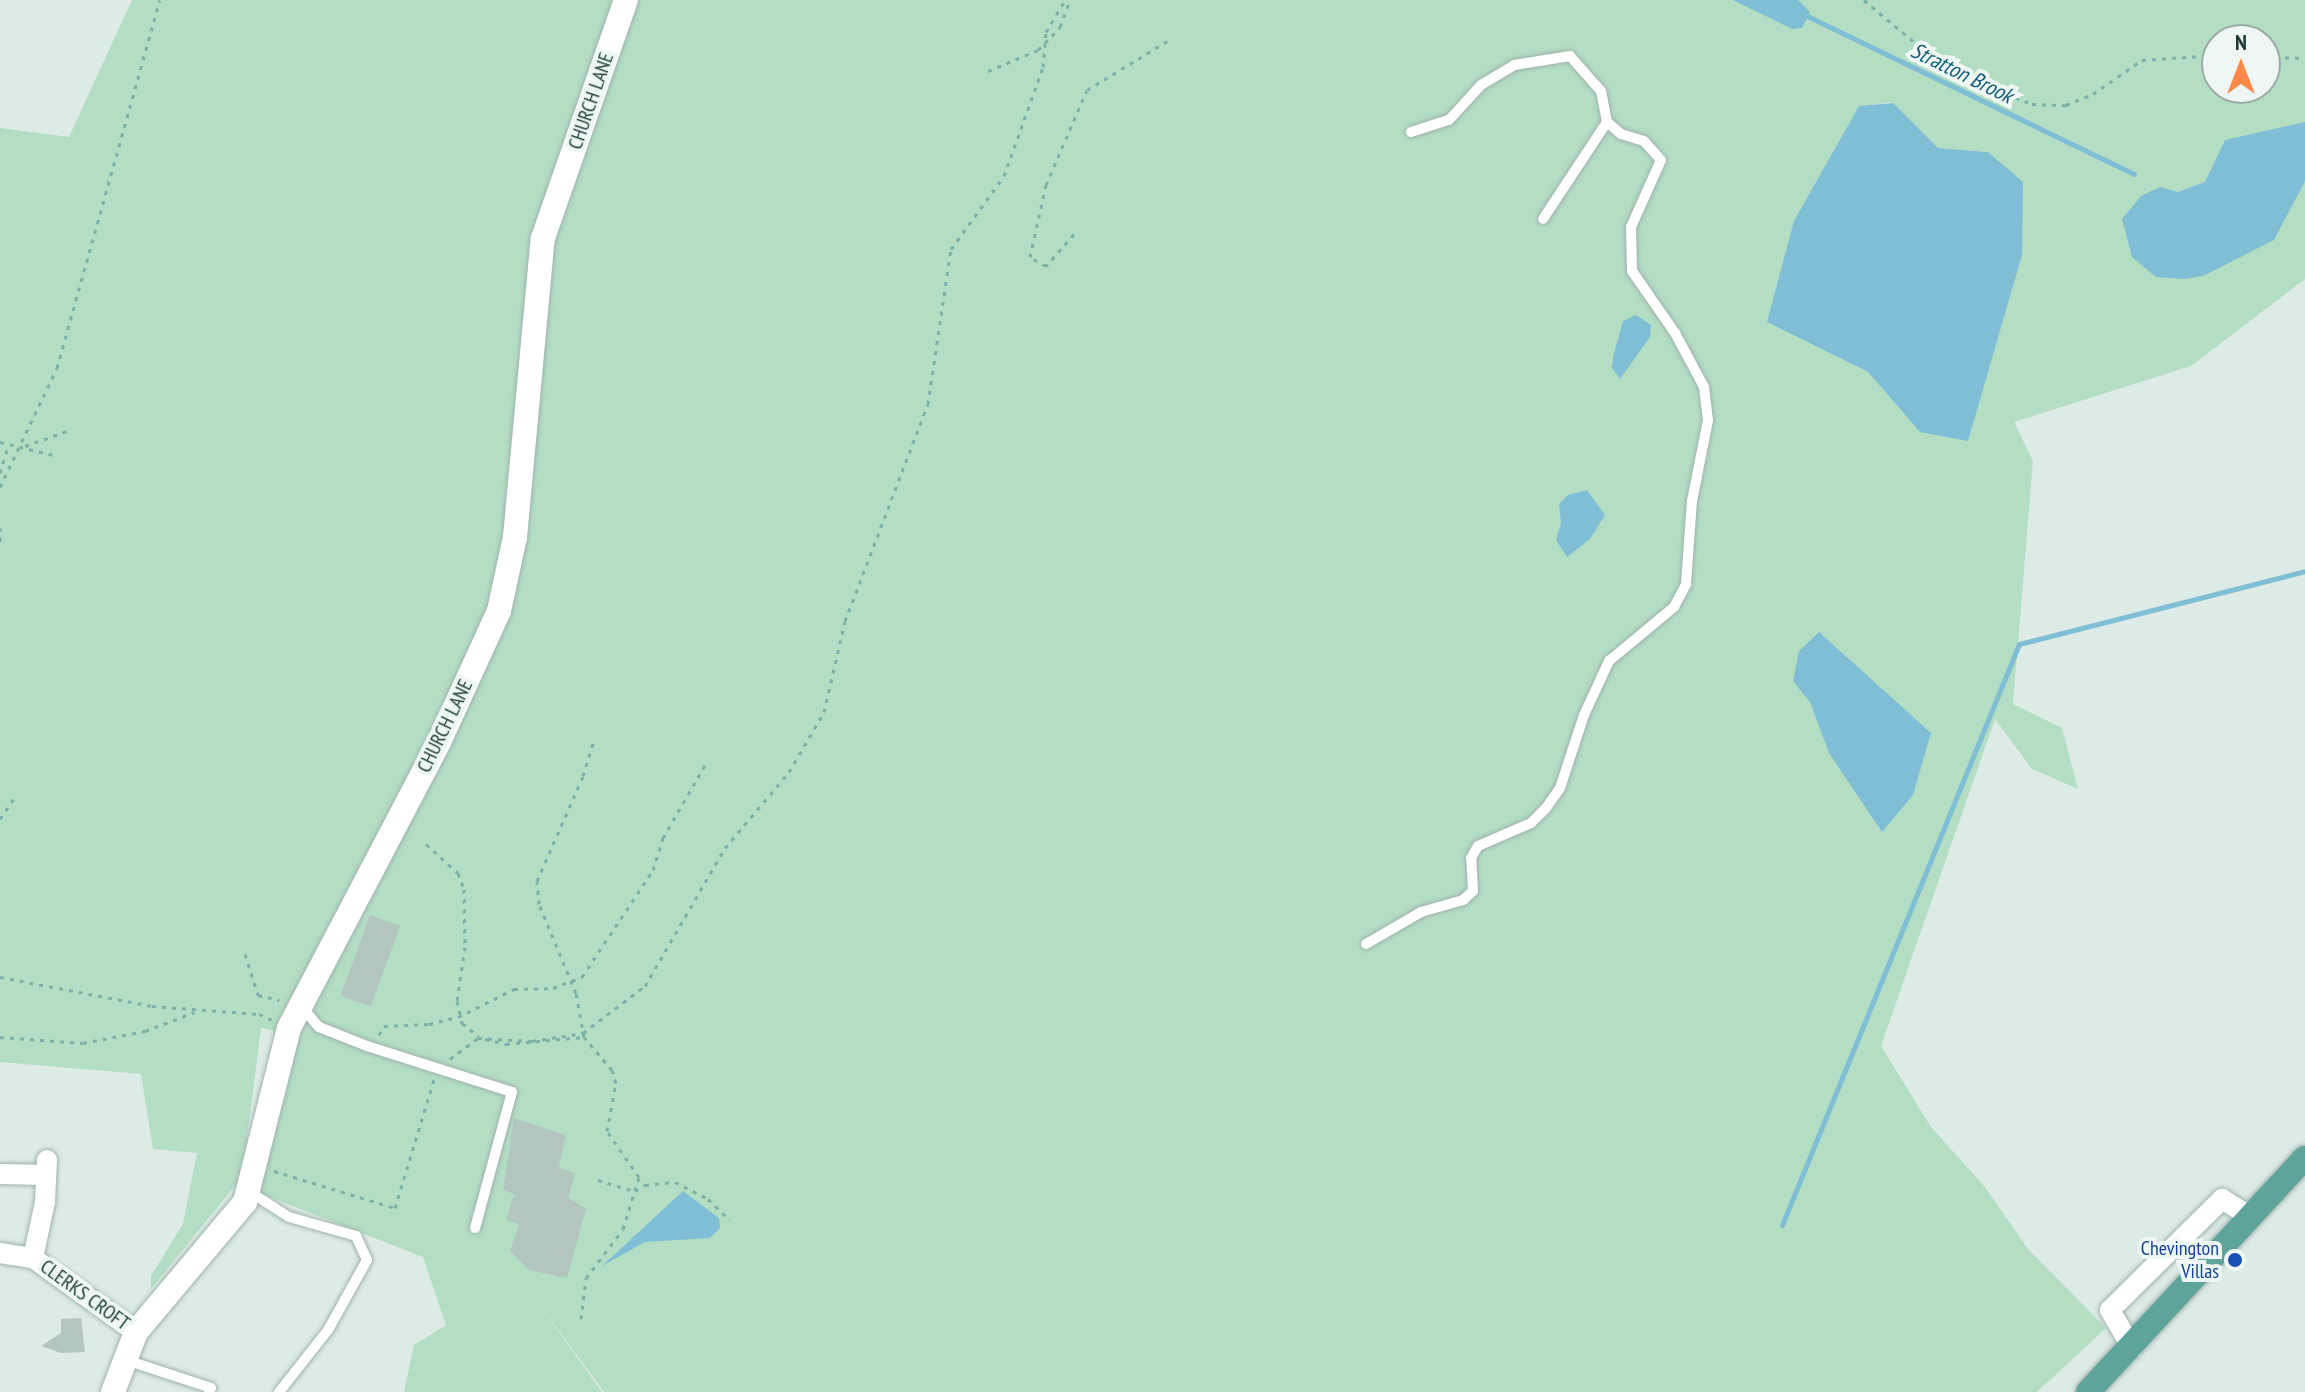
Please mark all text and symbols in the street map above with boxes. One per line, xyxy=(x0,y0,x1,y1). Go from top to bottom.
north arrow xyxy=(2201,24,2281,104)
text: N xyxy=(2235,28,2247,56)
water label: Stratton Brook xyxy=(1907,37,2017,109)
street label: CHURCH LANE xyxy=(563,49,619,153)
street label: CHURCH LANE xyxy=(412,675,478,777)
place label: Chevington Villas xyxy=(2141,1236,2219,1283)
marker: Chevington Villas xyxy=(2226,1251,2244,1269)
street label: CLERKS CROFT xyxy=(36,1255,134,1335)

